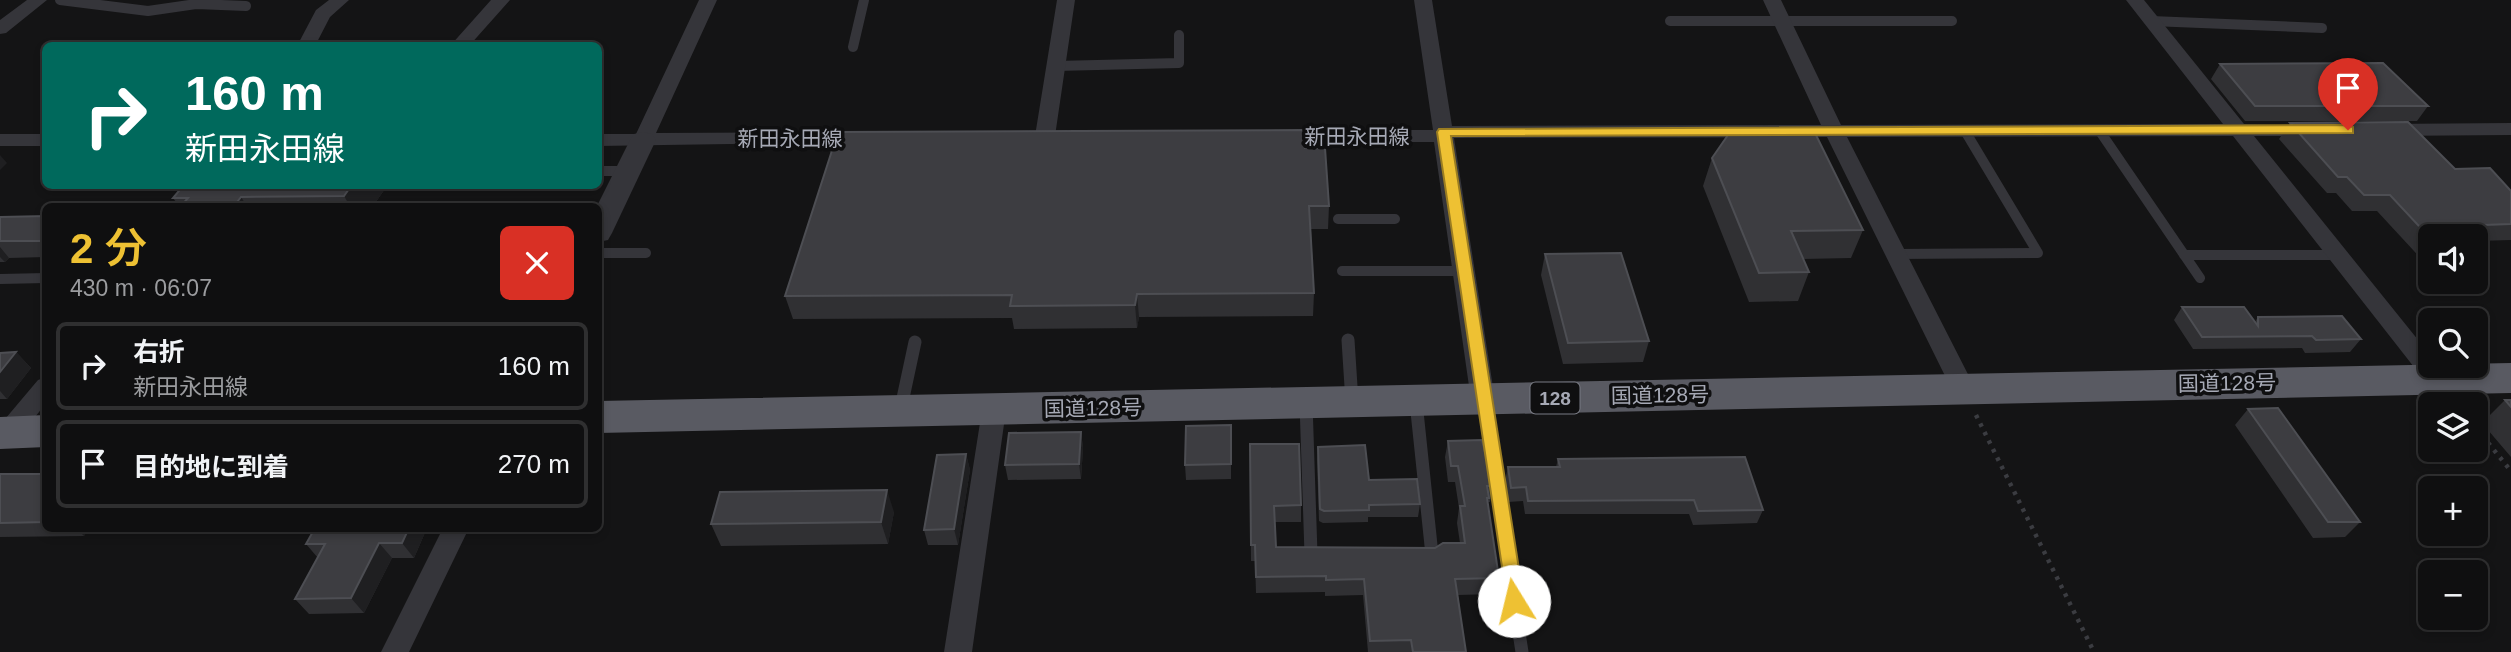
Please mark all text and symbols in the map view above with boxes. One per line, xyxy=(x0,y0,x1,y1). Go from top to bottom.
pin xyxy=(2318,58,2378,130)
text: 160 m xyxy=(185,66,324,120)
icon: arrive xyxy=(2329,69,2367,107)
icon: right xyxy=(70,70,161,161)
street label: 新田永田線 xyxy=(1305,125,1410,148)
street label: 新田永田線 xyxy=(738,127,843,150)
text: 新田永田線 xyxy=(185,131,345,167)
map controls xyxy=(2418,224,2488,630)
button: sound xyxy=(2418,224,2488,294)
text: 2 分 xyxy=(70,225,147,272)
button: close xyxy=(500,226,574,300)
text: 430 m · 06:07 xyxy=(70,275,212,301)
button: search xyxy=(2418,308,2488,378)
text: 右折 xyxy=(133,337,185,367)
icon: right xyxy=(74,347,112,385)
text: 160 m xyxy=(498,351,570,381)
street label: 国道128号 xyxy=(2178,371,2276,395)
text: 新田永田線 xyxy=(133,374,248,400)
road number: 128 xyxy=(1530,382,1580,414)
street label: 国道128号 xyxy=(1611,383,1709,407)
button: layers xyxy=(2418,392,2488,462)
street label: 国道128号 xyxy=(1044,396,1142,420)
icon: arrive xyxy=(74,445,112,483)
text: 270 m xyxy=(498,449,570,479)
text: 目的地に到着 xyxy=(133,452,289,482)
button: + xyxy=(2418,476,2488,546)
button: − xyxy=(2418,560,2488,630)
position arrow xyxy=(1477,564,1551,638)

